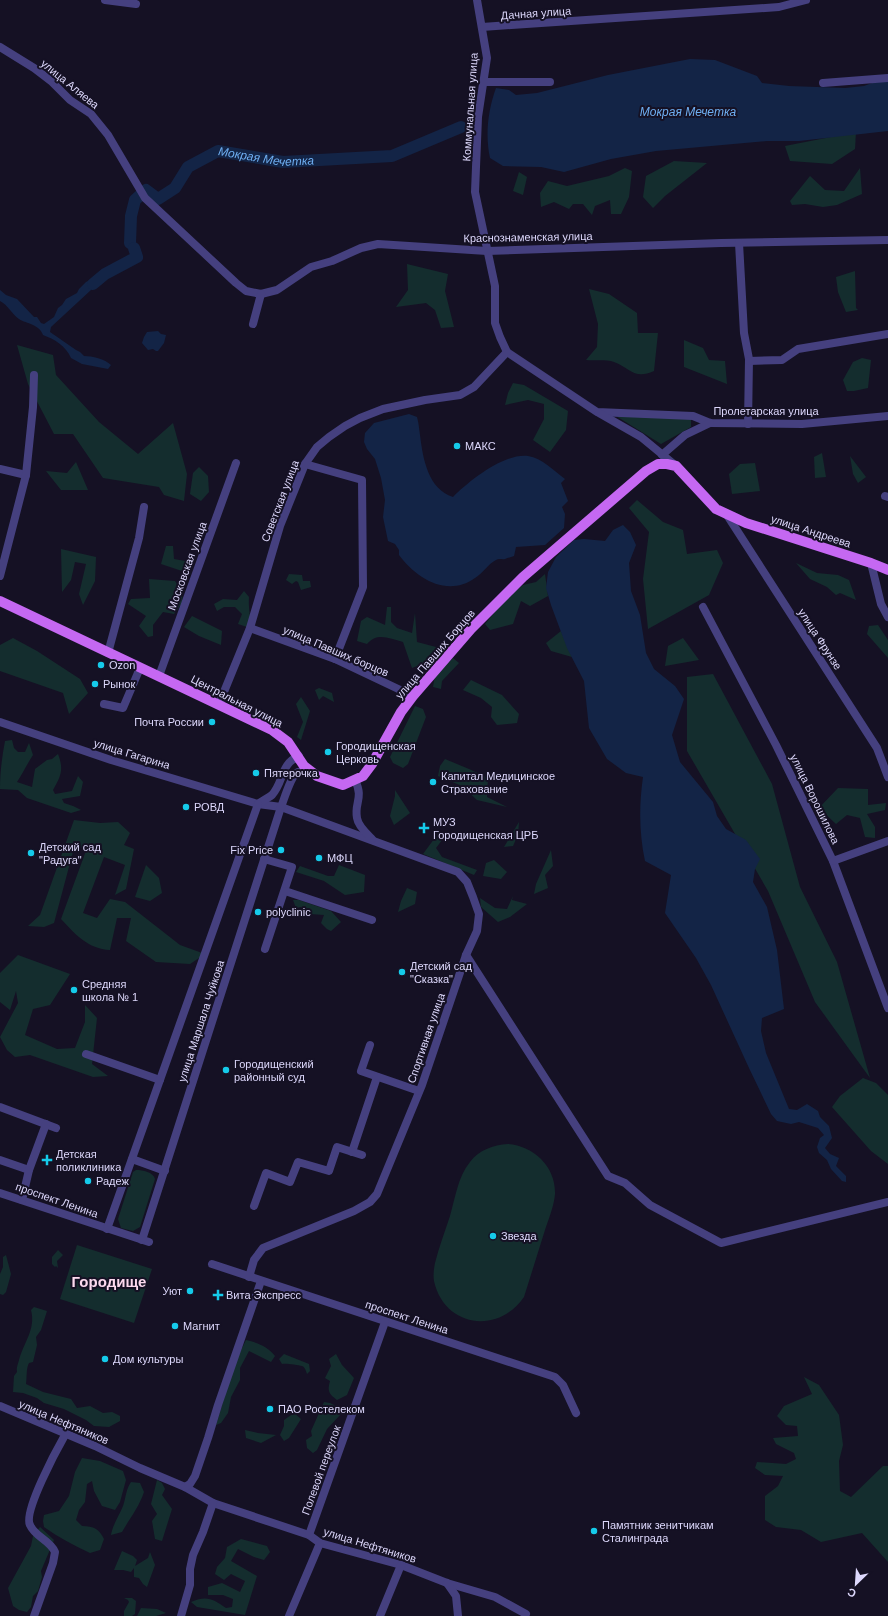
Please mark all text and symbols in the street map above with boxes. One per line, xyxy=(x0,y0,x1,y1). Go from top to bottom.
street label: Дачная улица xyxy=(500,4,572,21)
street label: Коммунальная улица xyxy=(460,51,480,162)
street label: улица Аляева xyxy=(39,57,102,112)
water label: Мокрая Мечетка xyxy=(640,105,737,119)
water label: Мокрая Мечетка xyxy=(217,144,315,169)
street label: Краснознаменская улица xyxy=(463,230,594,244)
street label: Пролетарская улица xyxy=(713,405,819,417)
place label: МАКС xyxy=(465,440,496,452)
marker: МАКС xyxy=(452,441,462,451)
street label: Советская улица xyxy=(259,458,301,543)
street label: улица Андреева xyxy=(770,512,853,550)
street label: Московская улица xyxy=(165,519,209,612)
street label: улица Фрунзе xyxy=(796,606,844,672)
street label: улица Павших Борцов xyxy=(393,607,477,701)
street label: улица Павших борцов xyxy=(281,623,391,679)
place label: Ozon xyxy=(109,659,135,671)
marker: Ozon xyxy=(96,660,106,670)
street label: Центральная улица xyxy=(189,673,286,730)
place label: Рынок xyxy=(103,678,135,690)
marker: Рынок xyxy=(90,679,100,689)
place label: Почта России xyxy=(134,716,204,728)
marker: Почта России xyxy=(207,717,217,727)
street label: улица Гагарина xyxy=(92,737,172,772)
place label: Городищенская Церковь xyxy=(336,740,416,765)
marker: Городищенская Церковь xyxy=(323,747,333,757)
street label: улица Ворошилова xyxy=(788,752,842,847)
place label: Пятерочка xyxy=(264,767,319,779)
marker: Пятерочка xyxy=(251,768,261,778)
place label: Капитал Медицинское Страхование xyxy=(441,770,555,795)
marker: Капитал Медицинское Страхование xyxy=(428,777,438,787)
place label: РОВД xyxy=(194,801,225,813)
marker: РОВД xyxy=(181,802,191,812)
place label: МУЗ Городищенская ЦРБ xyxy=(433,816,538,841)
marker: МУЗ Городищенская ЦРБ xyxy=(418,822,430,834)
place label: Детский сад "Радуга" xyxy=(39,841,101,866)
place label: Fix Price xyxy=(230,844,273,856)
marker: Fix Price xyxy=(276,845,286,855)
marker: Детский сад "Радуга" xyxy=(26,848,36,858)
place label: МФЦ xyxy=(327,852,353,864)
marker: МФЦ xyxy=(314,853,324,863)
place label: polyclinic xyxy=(266,906,311,918)
marker: polyclinic xyxy=(253,907,263,917)
street label: улица Маршала Чуйкова xyxy=(176,958,227,1083)
place label: Детский сад "Сказка" xyxy=(410,960,472,985)
marker: Детский сад "Сказка" xyxy=(397,967,407,977)
place label: Средняя школа № 1 xyxy=(82,978,138,1003)
marker: Средняя школа № 1 xyxy=(69,985,79,995)
street label: Спортивная улица xyxy=(405,991,447,1085)
place label: Городищенский районный суд xyxy=(234,1058,314,1083)
marker: Городищенский районный суд xyxy=(221,1065,231,1075)
place label: Детская поликлиника xyxy=(56,1148,122,1173)
marker: Детская поликлиника xyxy=(41,1154,53,1166)
place label: Радеж xyxy=(96,1175,130,1187)
marker: Радеж xyxy=(83,1176,93,1186)
street label: проспект Ленина xyxy=(14,1180,101,1220)
place label: Звезда xyxy=(501,1230,537,1242)
marker: Звезда xyxy=(488,1231,498,1241)
district label: Городище xyxy=(72,1273,146,1290)
place label: Уют xyxy=(162,1285,182,1297)
marker: Уют xyxy=(185,1286,195,1296)
place label: Вита Экспресс xyxy=(226,1289,302,1301)
marker: Вита Экспресс xyxy=(213,1290,223,1300)
street label: проспект Ленина xyxy=(364,1298,451,1336)
place label: Магнит xyxy=(183,1320,220,1332)
marker: Магнит xyxy=(170,1321,180,1331)
place label: Дом культуры xyxy=(113,1353,183,1365)
marker: Дом культуры xyxy=(100,1354,110,1364)
street label: улица Нефтяников xyxy=(17,1398,111,1446)
place label: ПАО Ростелеком xyxy=(278,1403,365,1415)
marker: ПАО Ростелеком xyxy=(265,1404,275,1414)
street label: Полевой переулок xyxy=(299,1423,343,1516)
place label: Памятник зенитчикам Сталинграда xyxy=(602,1519,714,1544)
street label: улица Нефтяников xyxy=(322,1525,418,1565)
marker: Памятник зенитчикам Сталинграда xyxy=(589,1526,599,1536)
north arrow xyxy=(836,1564,876,1604)
text: С xyxy=(846,1586,858,1600)

